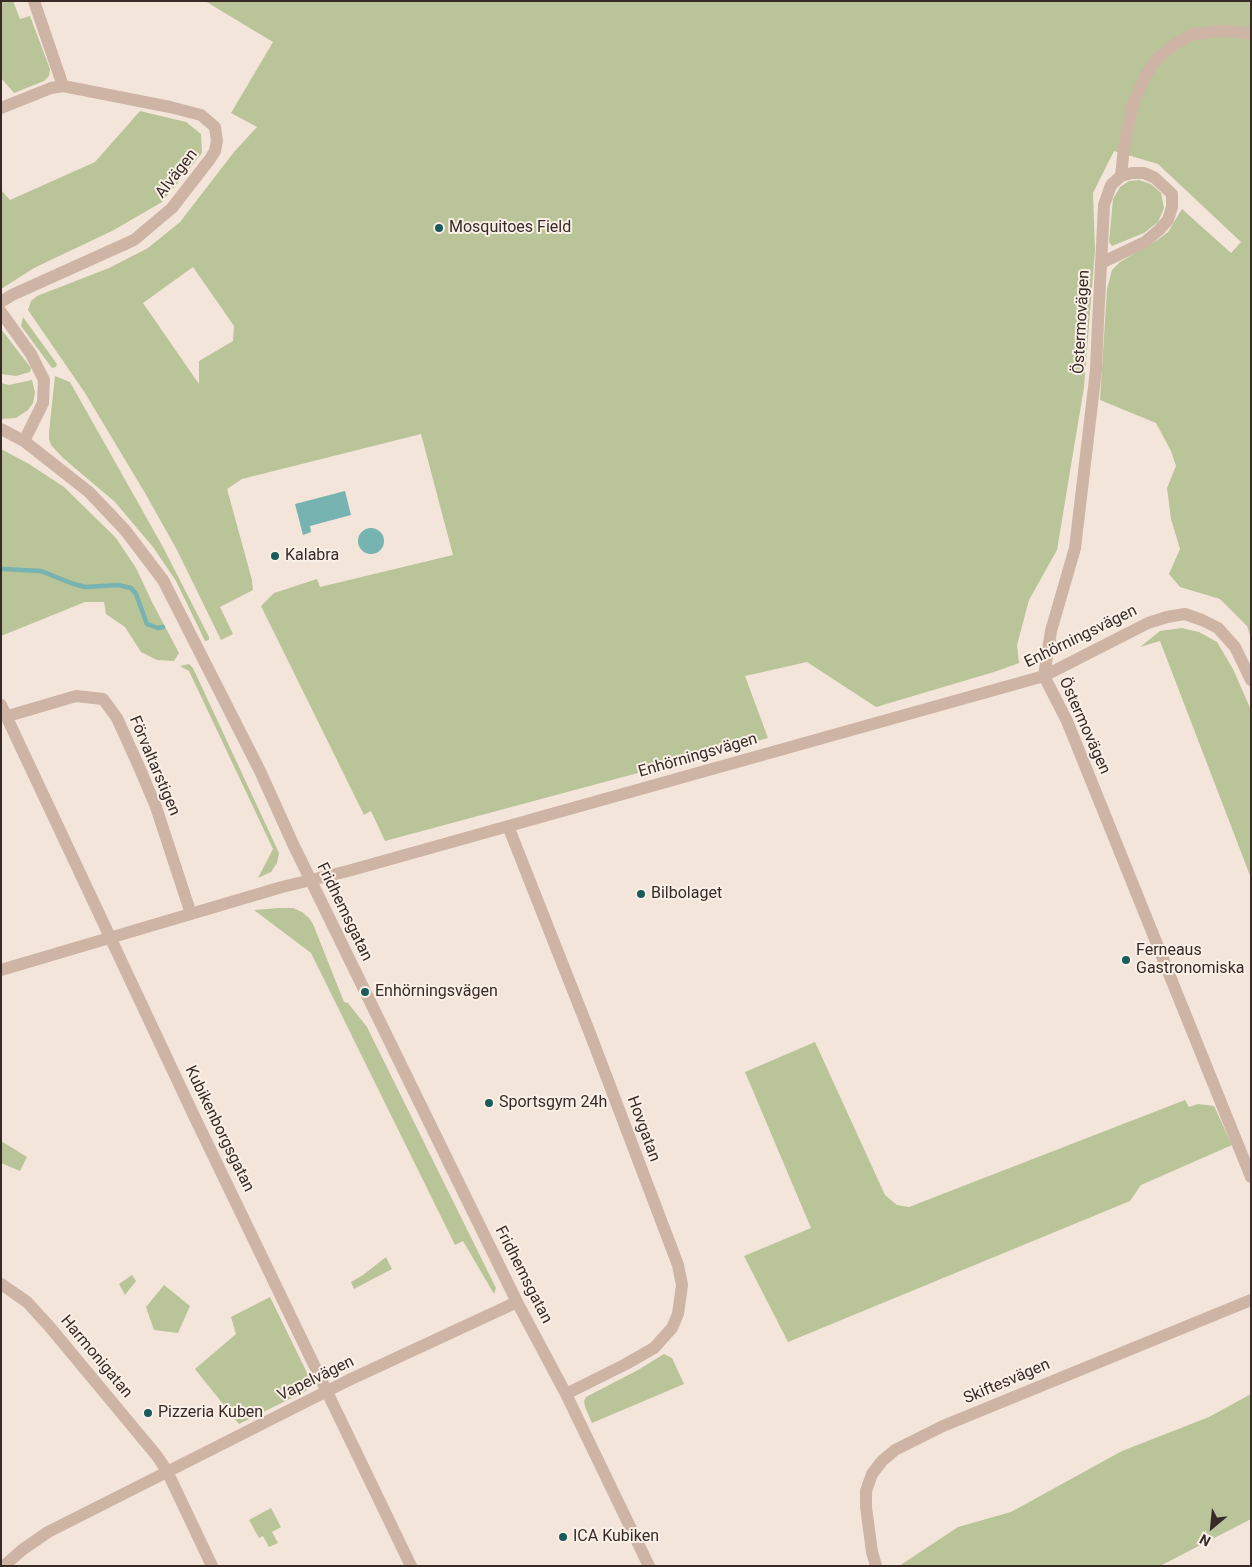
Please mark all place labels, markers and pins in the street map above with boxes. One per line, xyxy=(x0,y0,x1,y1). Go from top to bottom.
place label: Mosquitoes Field xyxy=(449,218,571,238)
marker: Mosquitoes Field xyxy=(433,222,445,234)
place label: Kalabra xyxy=(285,546,339,566)
marker: Kalabra xyxy=(269,550,281,562)
place label: Bilbolaget xyxy=(651,884,722,904)
marker: Bilbolaget xyxy=(635,888,647,900)
place label: Ferneaus Gastronomiska xyxy=(1136,941,1244,979)
marker: Ferneaus Gastronomiska xyxy=(1120,954,1132,966)
place label: Enhörningsvägen xyxy=(375,982,498,1002)
marker: Enhörningsvägen xyxy=(359,986,371,998)
place label: Sportsgym 24h xyxy=(499,1093,607,1113)
marker: Sportsgym 24h xyxy=(483,1097,495,1109)
place label: Pizzeria Kuben xyxy=(158,1403,263,1423)
marker: Pizzeria Kuben xyxy=(142,1407,154,1419)
place label: ICA Kubiken xyxy=(573,1527,659,1547)
marker: ICA Kubiken xyxy=(557,1531,569,1543)

